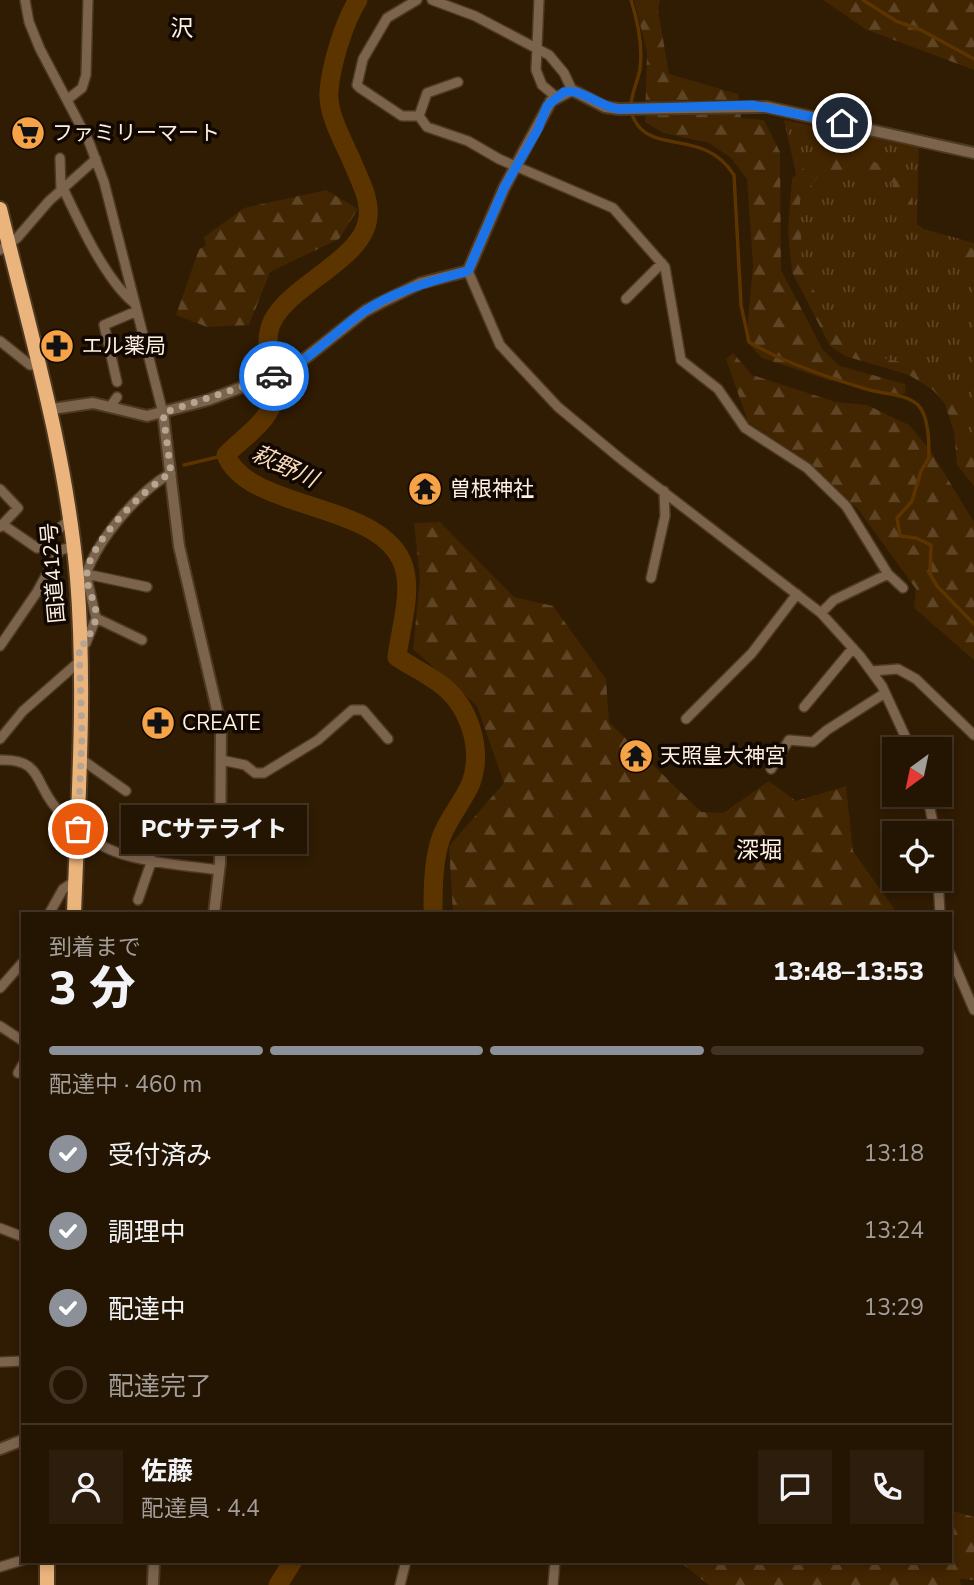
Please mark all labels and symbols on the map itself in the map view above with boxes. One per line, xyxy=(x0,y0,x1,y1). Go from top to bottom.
district label: 沢 xyxy=(171,13,194,44)
pin xyxy=(812,93,872,153)
supermarket icon: ファミリーマート xyxy=(9,114,47,152)
place label: ファミリーマート xyxy=(52,119,220,147)
pharmacy icon: エル薬局 xyxy=(38,327,76,365)
place label: エル薬局 xyxy=(82,332,166,360)
courier xyxy=(239,341,309,411)
water label: 萩野川 xyxy=(247,438,325,496)
temple icon: 曽根神社 xyxy=(406,470,444,508)
place label: 曽根神社 xyxy=(450,475,534,503)
street label: 国道412号 xyxy=(35,522,71,624)
pharmacy icon: CREATE xyxy=(139,704,177,742)
place label: CREATE xyxy=(182,709,261,737)
temple icon: 天照皇大神宮 xyxy=(617,737,655,775)
north arrow xyxy=(882,737,952,807)
place label: 天照皇大神宮 xyxy=(660,742,786,770)
pin xyxy=(48,799,108,859)
callout: PCサテライト xyxy=(120,804,306,854)
district label: 深堀 xyxy=(736,835,782,866)

